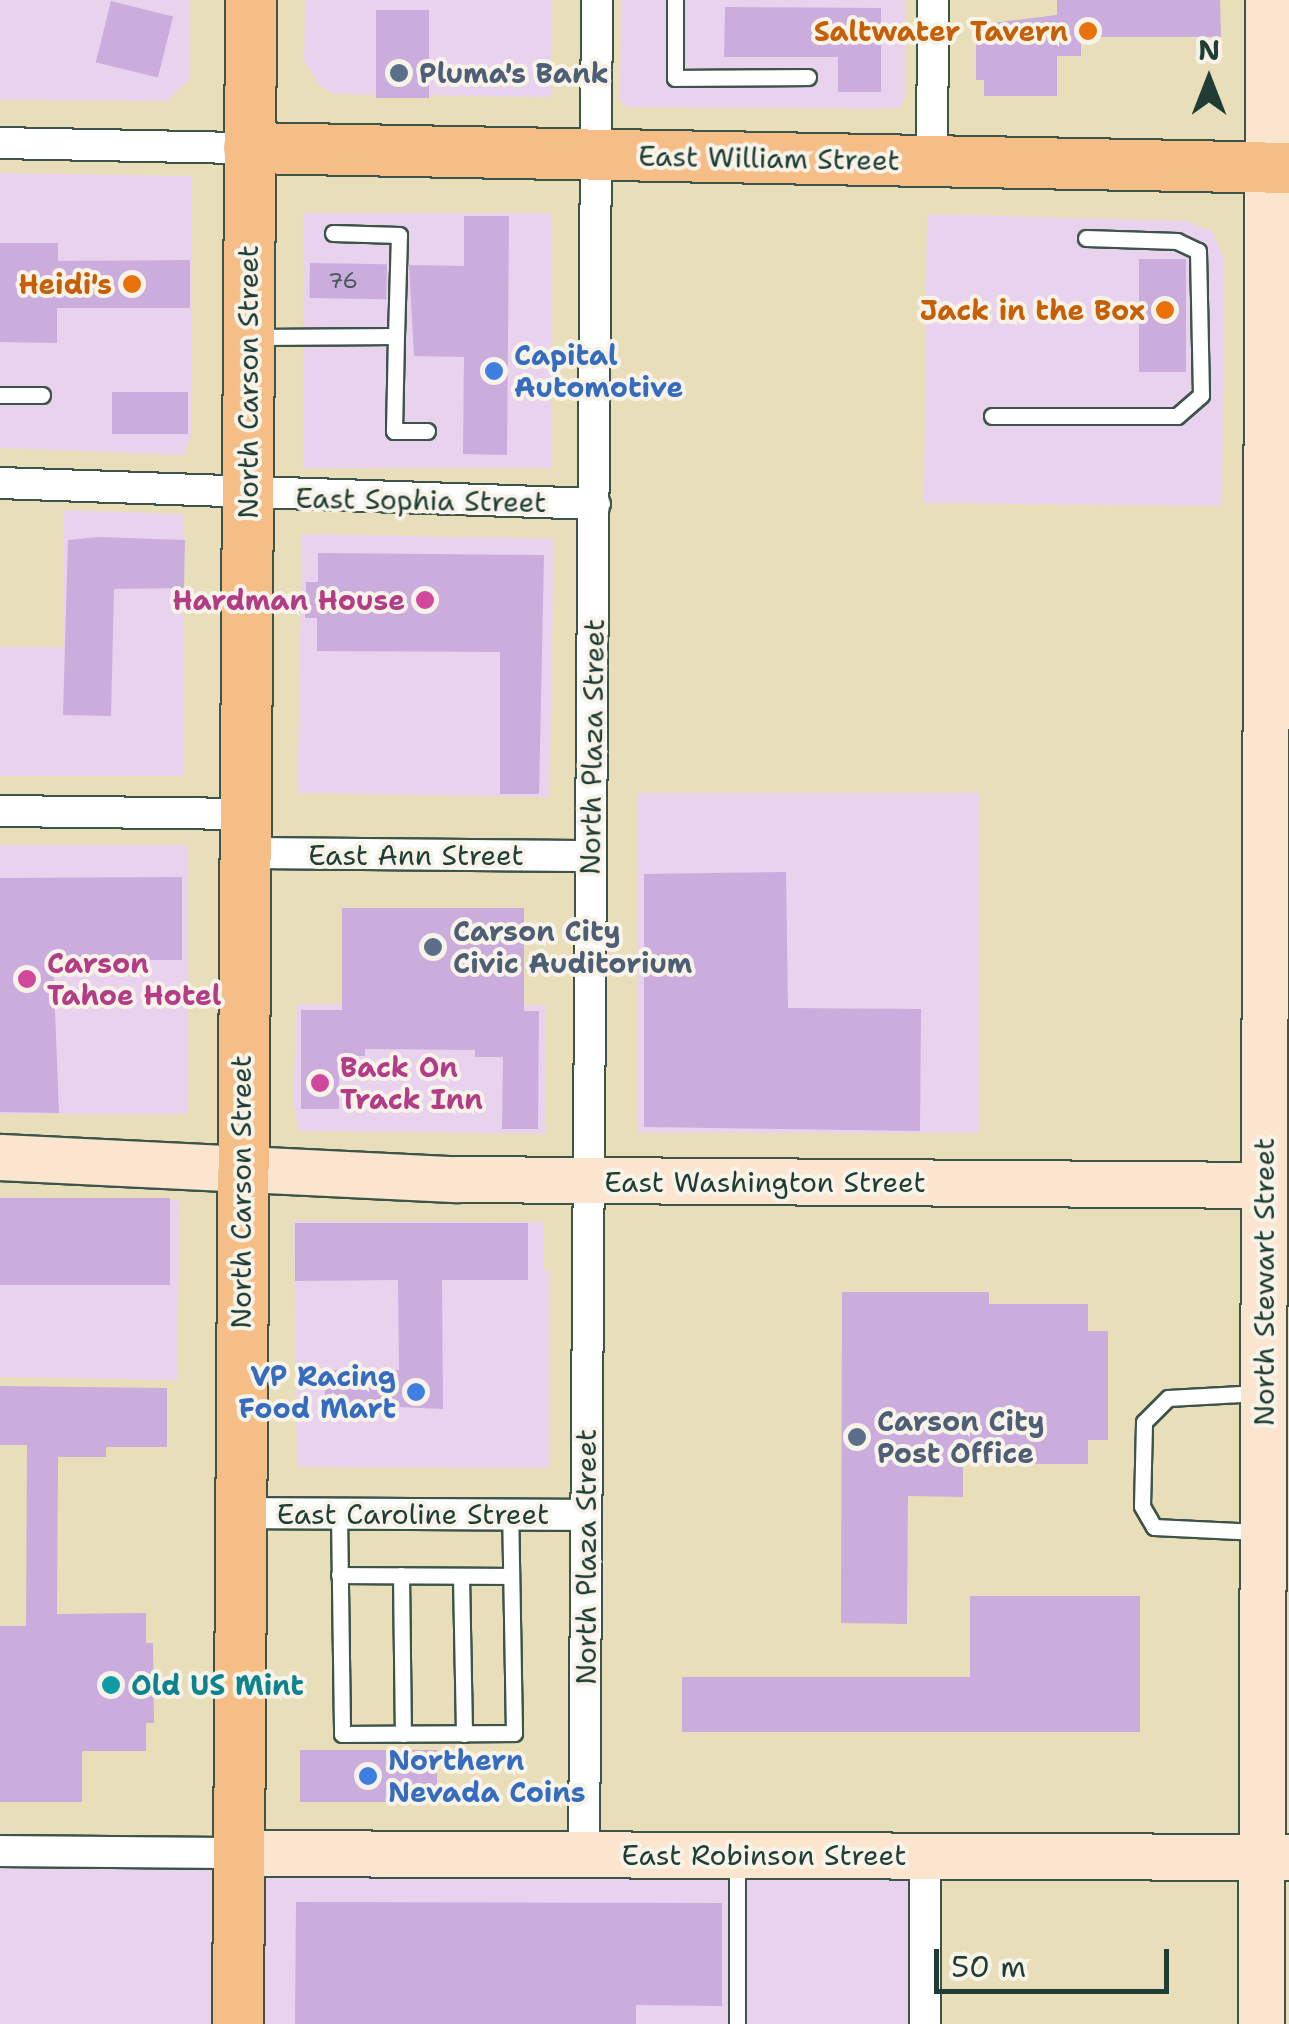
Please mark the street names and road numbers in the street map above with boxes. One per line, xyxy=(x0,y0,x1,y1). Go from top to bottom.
street label: East William Street xyxy=(638,139,900,177)
street label: North Carson Street xyxy=(231,245,265,519)
street label: East Sophia Street xyxy=(295,481,547,519)
street label: North Plaza Street xyxy=(573,619,611,875)
street label: East Ann Street xyxy=(308,838,524,872)
street label: North Carson Street xyxy=(224,1055,258,1329)
street label: North Stewart Street xyxy=(1247,1138,1281,1426)
street label: East Washington Street xyxy=(604,1165,926,1199)
street label: North Plaza Street xyxy=(569,1429,603,1685)
street label: East Caroline Street xyxy=(277,1497,549,1531)
street label: East Robinson Street xyxy=(622,1838,906,1872)

